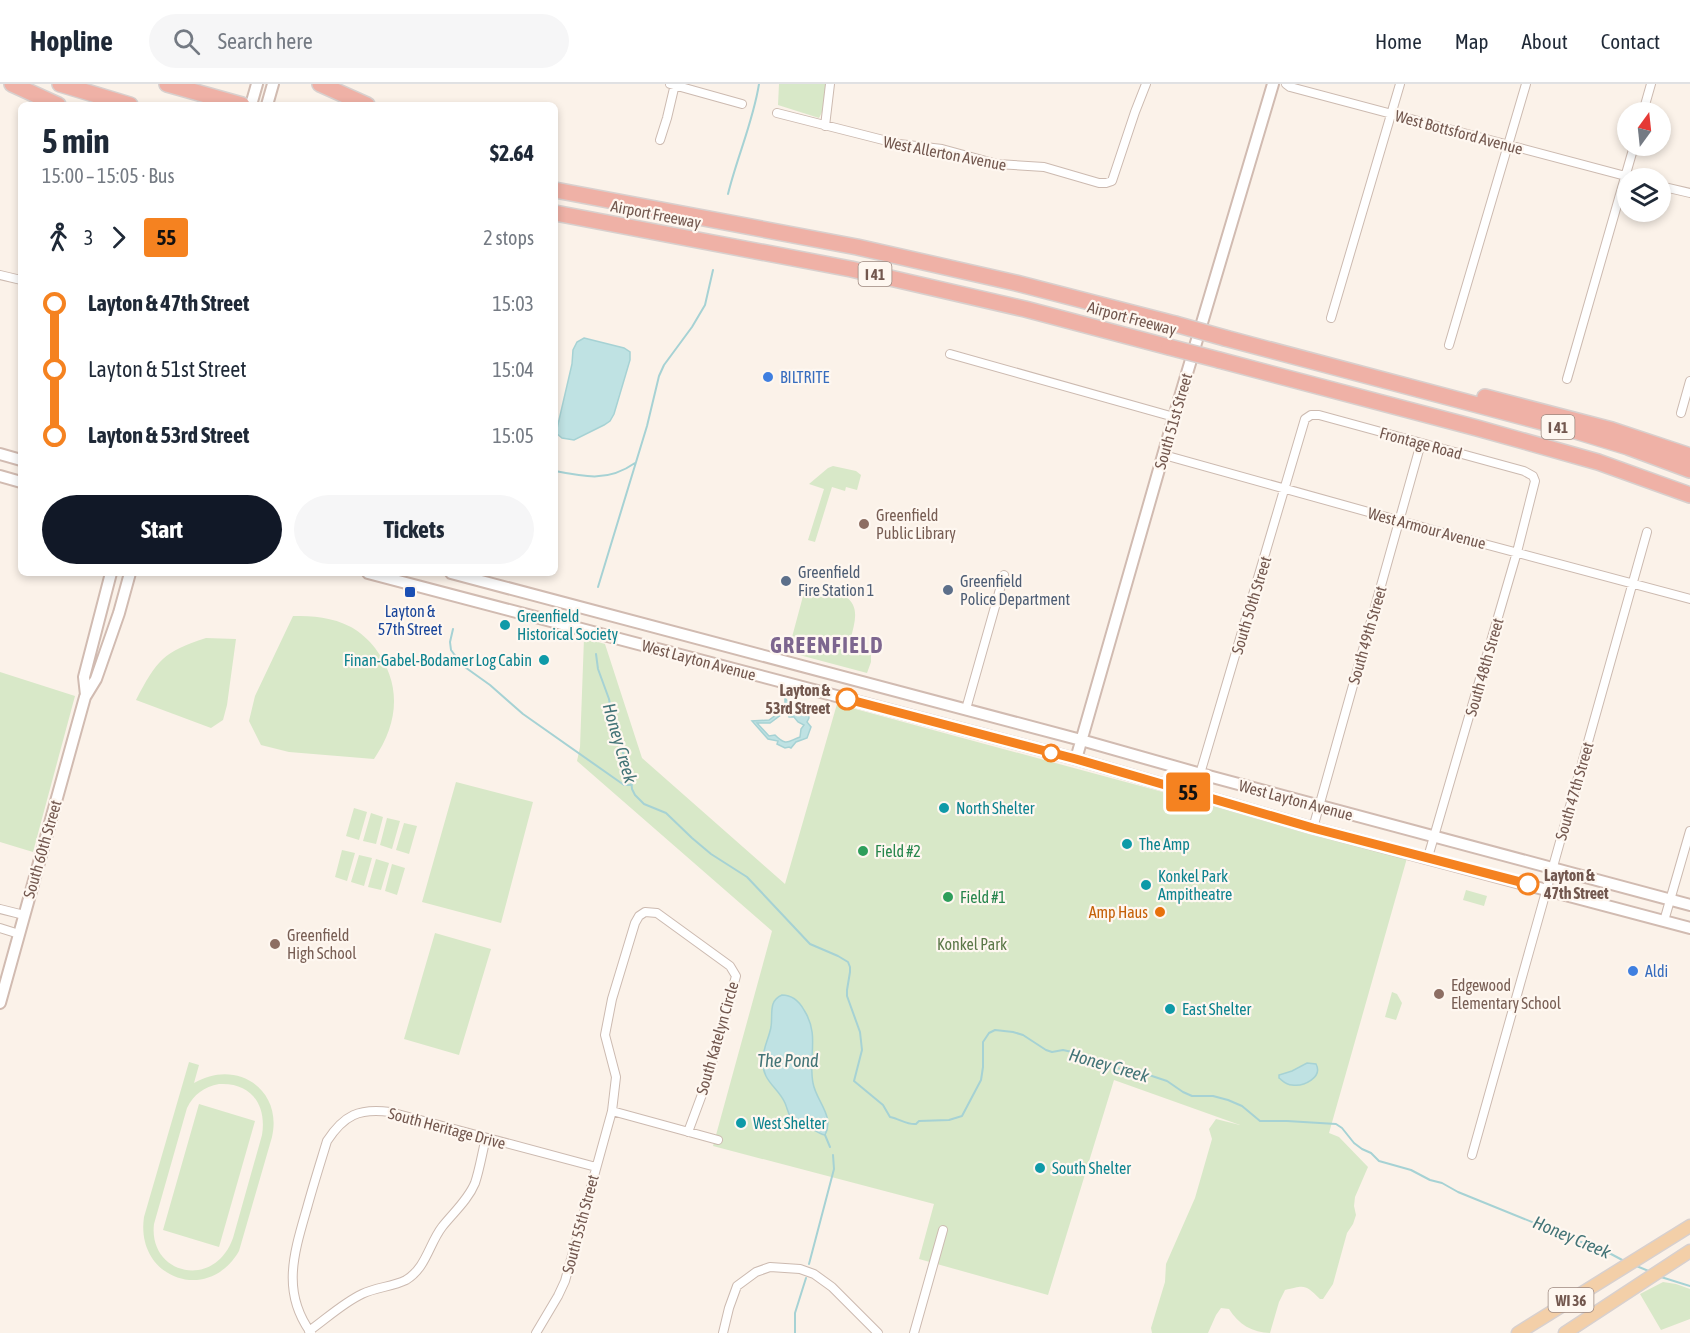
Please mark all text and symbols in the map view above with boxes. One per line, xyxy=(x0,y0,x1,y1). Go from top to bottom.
search box xyxy=(149,14,569,68)
text: Hopline xyxy=(30,25,113,57)
icon: search xyxy=(170,25,203,58)
text: Search here xyxy=(218,28,313,54)
text: Home xyxy=(1375,29,1422,53)
text: Map xyxy=(1455,29,1489,53)
text: About xyxy=(1522,29,1568,53)
text: Contact xyxy=(1601,29,1660,53)
north arrow xyxy=(1617,102,1671,156)
map controls xyxy=(1617,102,1671,222)
street label: West Bottsford Avenue xyxy=(1393,106,1525,158)
text: 5 min xyxy=(42,122,109,160)
street label: West Allerton Avenue xyxy=(882,132,1008,174)
text: $2.64 xyxy=(490,140,534,166)
text: 15:00 – 15:05 · Bus xyxy=(42,164,175,187)
button: layers xyxy=(1617,168,1671,222)
street label: Airport Freeway xyxy=(609,196,703,233)
icon: walk xyxy=(42,221,75,254)
icon: forward xyxy=(102,221,135,254)
text: 55 xyxy=(156,225,176,249)
text: 3 xyxy=(84,226,93,249)
text: 2 stops xyxy=(483,226,534,249)
road number: I 41 xyxy=(858,262,892,286)
text: Layton & 47th Street xyxy=(88,290,249,316)
text: 15:03 xyxy=(492,292,534,315)
street label: Airport Freeway xyxy=(1085,297,1179,340)
text: Layton & 51st Street xyxy=(88,356,246,382)
text: 15:04 xyxy=(492,358,534,381)
place label: BILTRITE xyxy=(780,368,830,386)
marker: BILTRITE xyxy=(761,370,775,384)
street label: South 51st Street xyxy=(1151,371,1195,471)
road number: I 41 xyxy=(1542,415,1574,439)
text: Layton & 53rd Street xyxy=(88,422,249,448)
street label: Frontage Road xyxy=(1377,423,1464,464)
text: 15:05 xyxy=(492,424,534,447)
button: Start xyxy=(42,495,282,564)
button: Tickets xyxy=(294,495,534,564)
street label: West Armour Avenue xyxy=(1366,504,1488,552)
place label: Greenfield Public Library xyxy=(876,506,956,543)
marker: Greenfield Public Library xyxy=(857,517,871,531)
street label: South 50th Street xyxy=(1228,554,1275,656)
place label: Greenfield Fire Station 1 xyxy=(798,563,874,599)
place label: Greenfield Police Department xyxy=(960,572,1070,609)
marker: Greenfield Fire Station 1 xyxy=(779,574,793,588)
marker: Greenfield Police Department xyxy=(941,583,955,597)
street label: South 49th Street xyxy=(1344,583,1390,686)
marker: Layton & 57th Street xyxy=(403,585,417,599)
place label: Layton & 57th Street xyxy=(378,602,443,638)
place label: Greenfield Historical Society xyxy=(517,607,618,644)
street label: South 48th Street xyxy=(1461,615,1507,718)
marker: Greenfield Historical Society xyxy=(498,618,512,632)
district label: GREENFIELD xyxy=(770,632,884,658)
street label: West Layton Avenue xyxy=(640,636,758,685)
place label: Finan-Gabel-Bodamer Log Cabin xyxy=(344,651,532,670)
marker: Finan-Gabel-Bodamer Log Cabin xyxy=(537,653,551,667)
place label: Layton & 53rd Street xyxy=(765,681,831,717)
marker: Layton & 53rd Street xyxy=(836,688,858,710)
water label: Honey Creek xyxy=(599,701,642,786)
street label: South 47th Street xyxy=(1551,739,1597,842)
unlabelled marker xyxy=(1042,744,1060,762)
line badge: 55 xyxy=(1161,772,1215,812)
street label: West Layton Avenue xyxy=(1237,776,1355,825)
text: 55 xyxy=(1178,780,1198,804)
street label: South 60th Street xyxy=(19,797,65,900)
place label: North Shelter xyxy=(956,799,1035,817)
marker: North Shelter xyxy=(937,801,951,815)
place label: The Amp xyxy=(1139,835,1190,854)
marker: The Amp xyxy=(1120,837,1134,851)
place label: Field #2 xyxy=(875,842,921,860)
marker: Field #2 xyxy=(856,844,870,858)
place label: Layton & 47th Street xyxy=(1543,866,1609,902)
place label: Konkel Park Ampitheatre xyxy=(1158,867,1232,904)
marker: Layton & 47th Street xyxy=(1517,873,1539,895)
marker: Konkel Park Ampitheatre xyxy=(1139,878,1153,892)
place label: Field #1 xyxy=(960,888,1006,906)
marker: Field #1 xyxy=(941,890,955,904)
place label: Amp Haus xyxy=(1089,903,1148,922)
marker: Amp Haus xyxy=(1153,905,1167,919)
place label: Greenfield High School xyxy=(287,926,357,963)
park label: Konkel Park xyxy=(937,935,1007,953)
marker: Greenfield High School xyxy=(268,937,282,951)
place label: Aldi xyxy=(1645,962,1668,980)
marker: Aldi xyxy=(1626,964,1640,978)
place label: Edgewood Elementary School xyxy=(1451,976,1562,1013)
street label: South Katelyn Circle xyxy=(692,979,743,1097)
marker: Edgewood Elementary School xyxy=(1432,987,1446,1001)
place label: East Shelter xyxy=(1182,1000,1251,1018)
marker: East Shelter xyxy=(1163,1002,1177,1016)
water label: Honey Creek xyxy=(1067,1044,1152,1087)
water label: The Pond xyxy=(757,1050,819,1071)
street label: South Heritage Drive xyxy=(386,1104,508,1153)
place label: West Shelter xyxy=(753,1114,827,1132)
marker: West Shelter xyxy=(734,1116,748,1130)
place label: South Shelter xyxy=(1052,1159,1131,1177)
marker: South Shelter xyxy=(1033,1161,1047,1175)
street label: South 55th Street xyxy=(558,1172,602,1275)
water label: Honey Creek xyxy=(1530,1211,1615,1263)
road number: WI 36 xyxy=(1548,1288,1594,1312)

